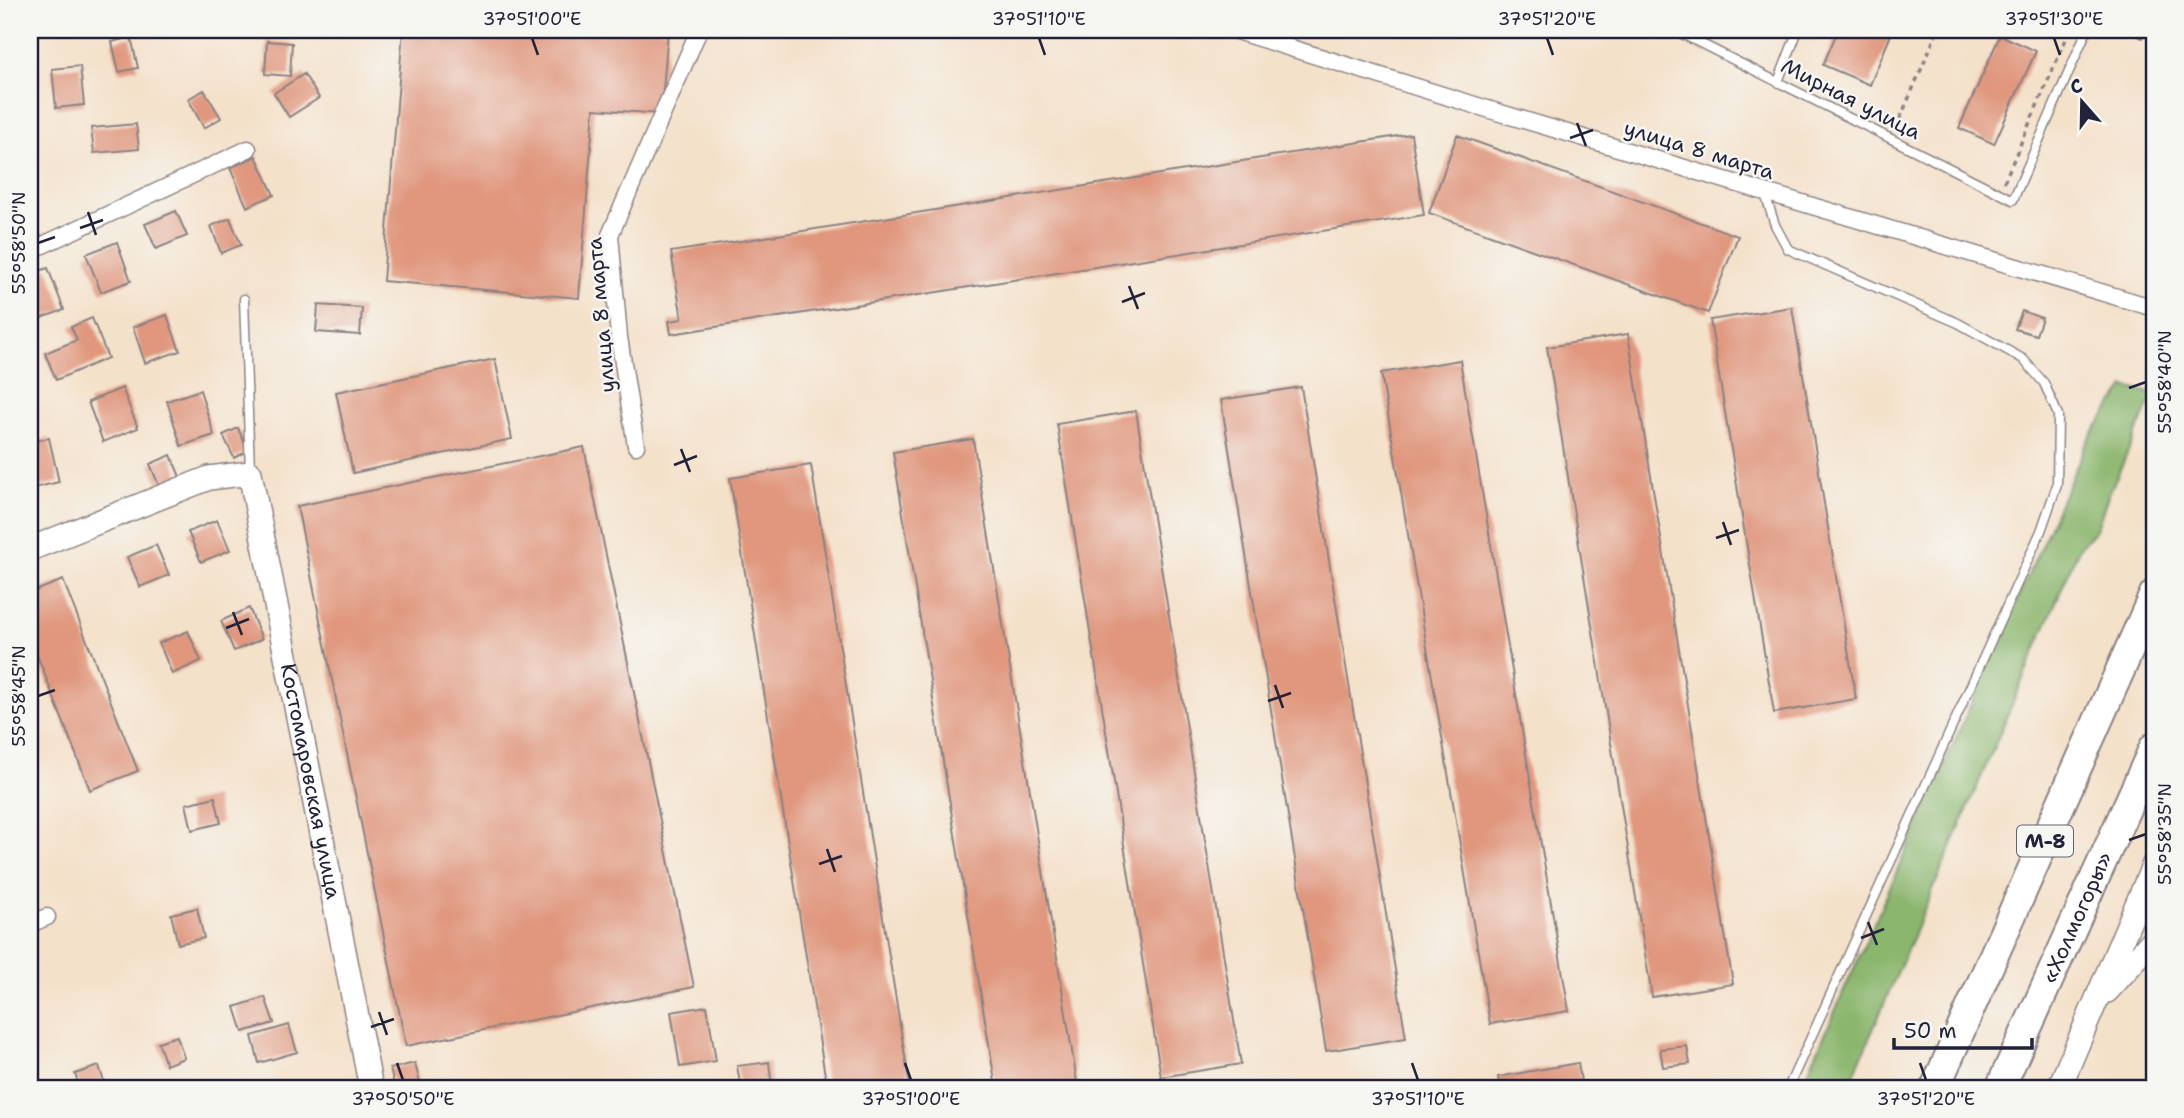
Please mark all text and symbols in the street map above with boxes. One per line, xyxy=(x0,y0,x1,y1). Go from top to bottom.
text: 37°51'00"E xyxy=(483,7,581,31)
text: 37°51'10"E xyxy=(992,7,1086,31)
text: 37°51'20"E xyxy=(1498,7,1596,31)
text: 37°51'30"E xyxy=(2005,7,2103,31)
street label: Мирная улица xyxy=(1776,52,1926,146)
north arrow xyxy=(2048,66,2118,136)
text: С xyxy=(2067,73,2086,100)
street label: улица 8 марта xyxy=(1620,114,1778,186)
text: 55°58'50"N xyxy=(7,192,31,294)
street label: улица 8 марта xyxy=(580,236,622,394)
text: 55°58'40"N xyxy=(2153,330,2177,434)
text: 55°58'45"N xyxy=(7,645,31,747)
street label: Костомаровская улица xyxy=(274,661,348,901)
text: 55°58'35"N xyxy=(2153,783,2177,885)
road number: М-8 xyxy=(2017,826,2073,856)
street label: «Холмогоры» xyxy=(2035,848,2119,988)
scale bar xyxy=(1894,1006,2032,1050)
text: 50 m xyxy=(1904,1017,1957,1045)
text: 37°50'50"E xyxy=(351,1087,455,1111)
text: 37°51'00"E xyxy=(862,1087,960,1111)
text: 37°51'10"E xyxy=(1371,1087,1465,1111)
text: 37°51'20"E xyxy=(1877,1087,1975,1111)

